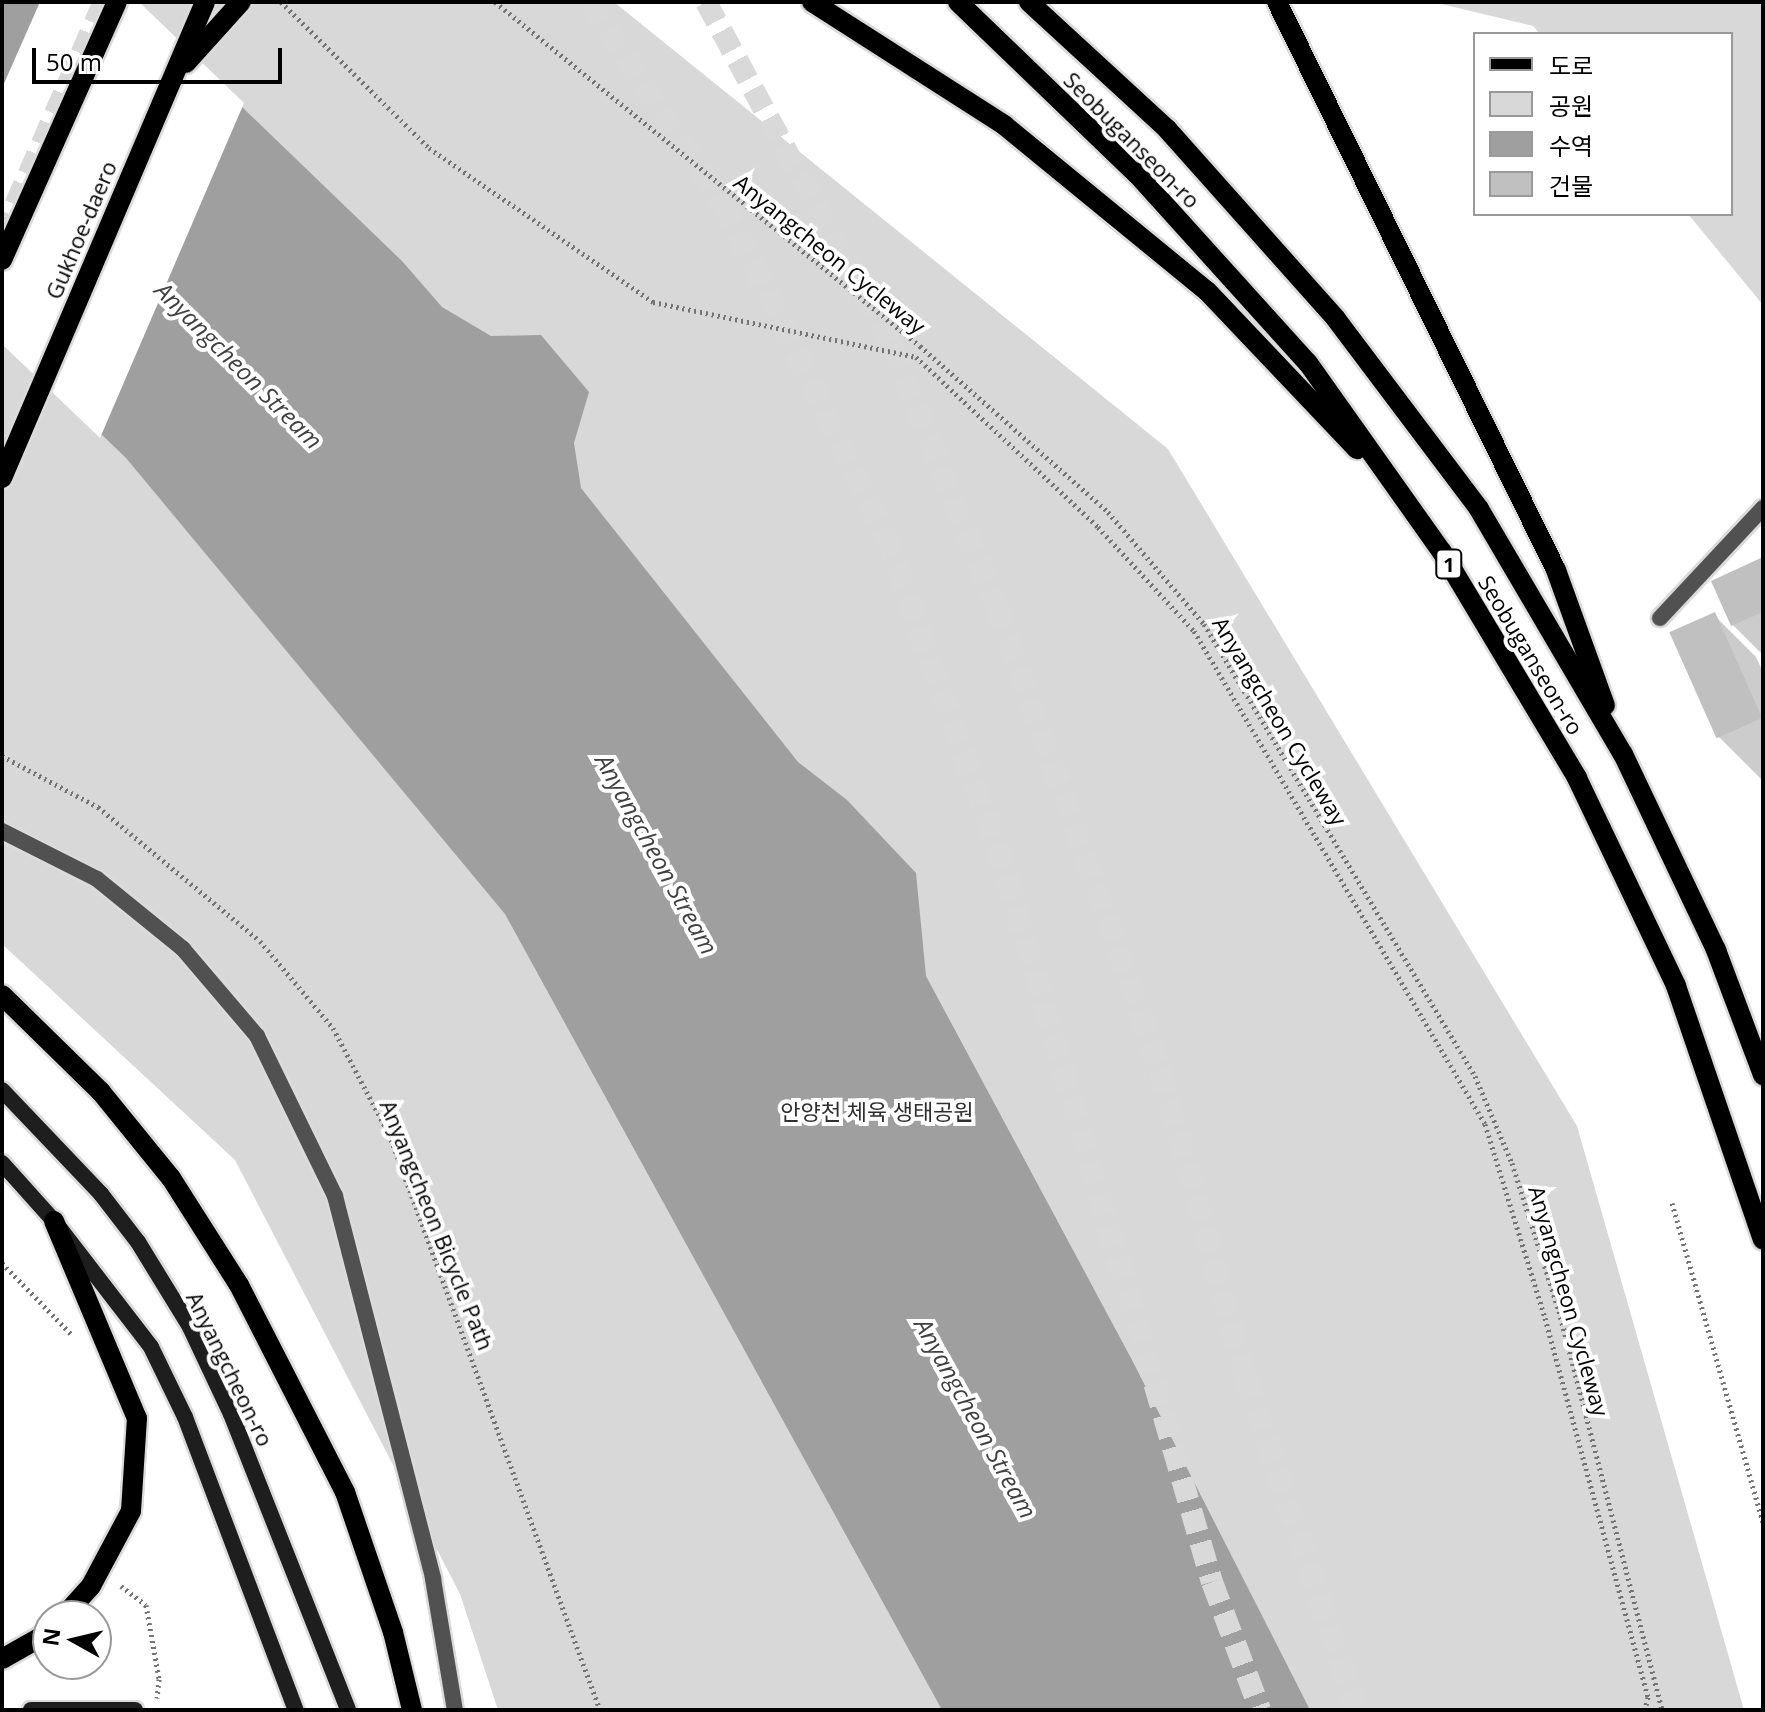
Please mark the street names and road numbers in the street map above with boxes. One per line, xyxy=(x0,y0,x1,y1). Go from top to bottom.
street label: Seobuganseon-ro xyxy=(1059,67,1205,213)
street label: Gukhoe-daero xyxy=(40,157,122,303)
street label: Anyangcheon Cycleway xyxy=(729,169,931,339)
road number: 1 xyxy=(1435,548,1463,580)
street label: Seobuganseon-ro xyxy=(1473,571,1589,739)
street label: Anyangcheon Cycleway xyxy=(1207,612,1353,830)
street label: Anyangcheon Bicycle Path xyxy=(375,1096,499,1354)
street label: Anyangcheon Cycleway xyxy=(1523,1183,1615,1419)
street label: Anyangcheon-ro xyxy=(181,1287,279,1451)

